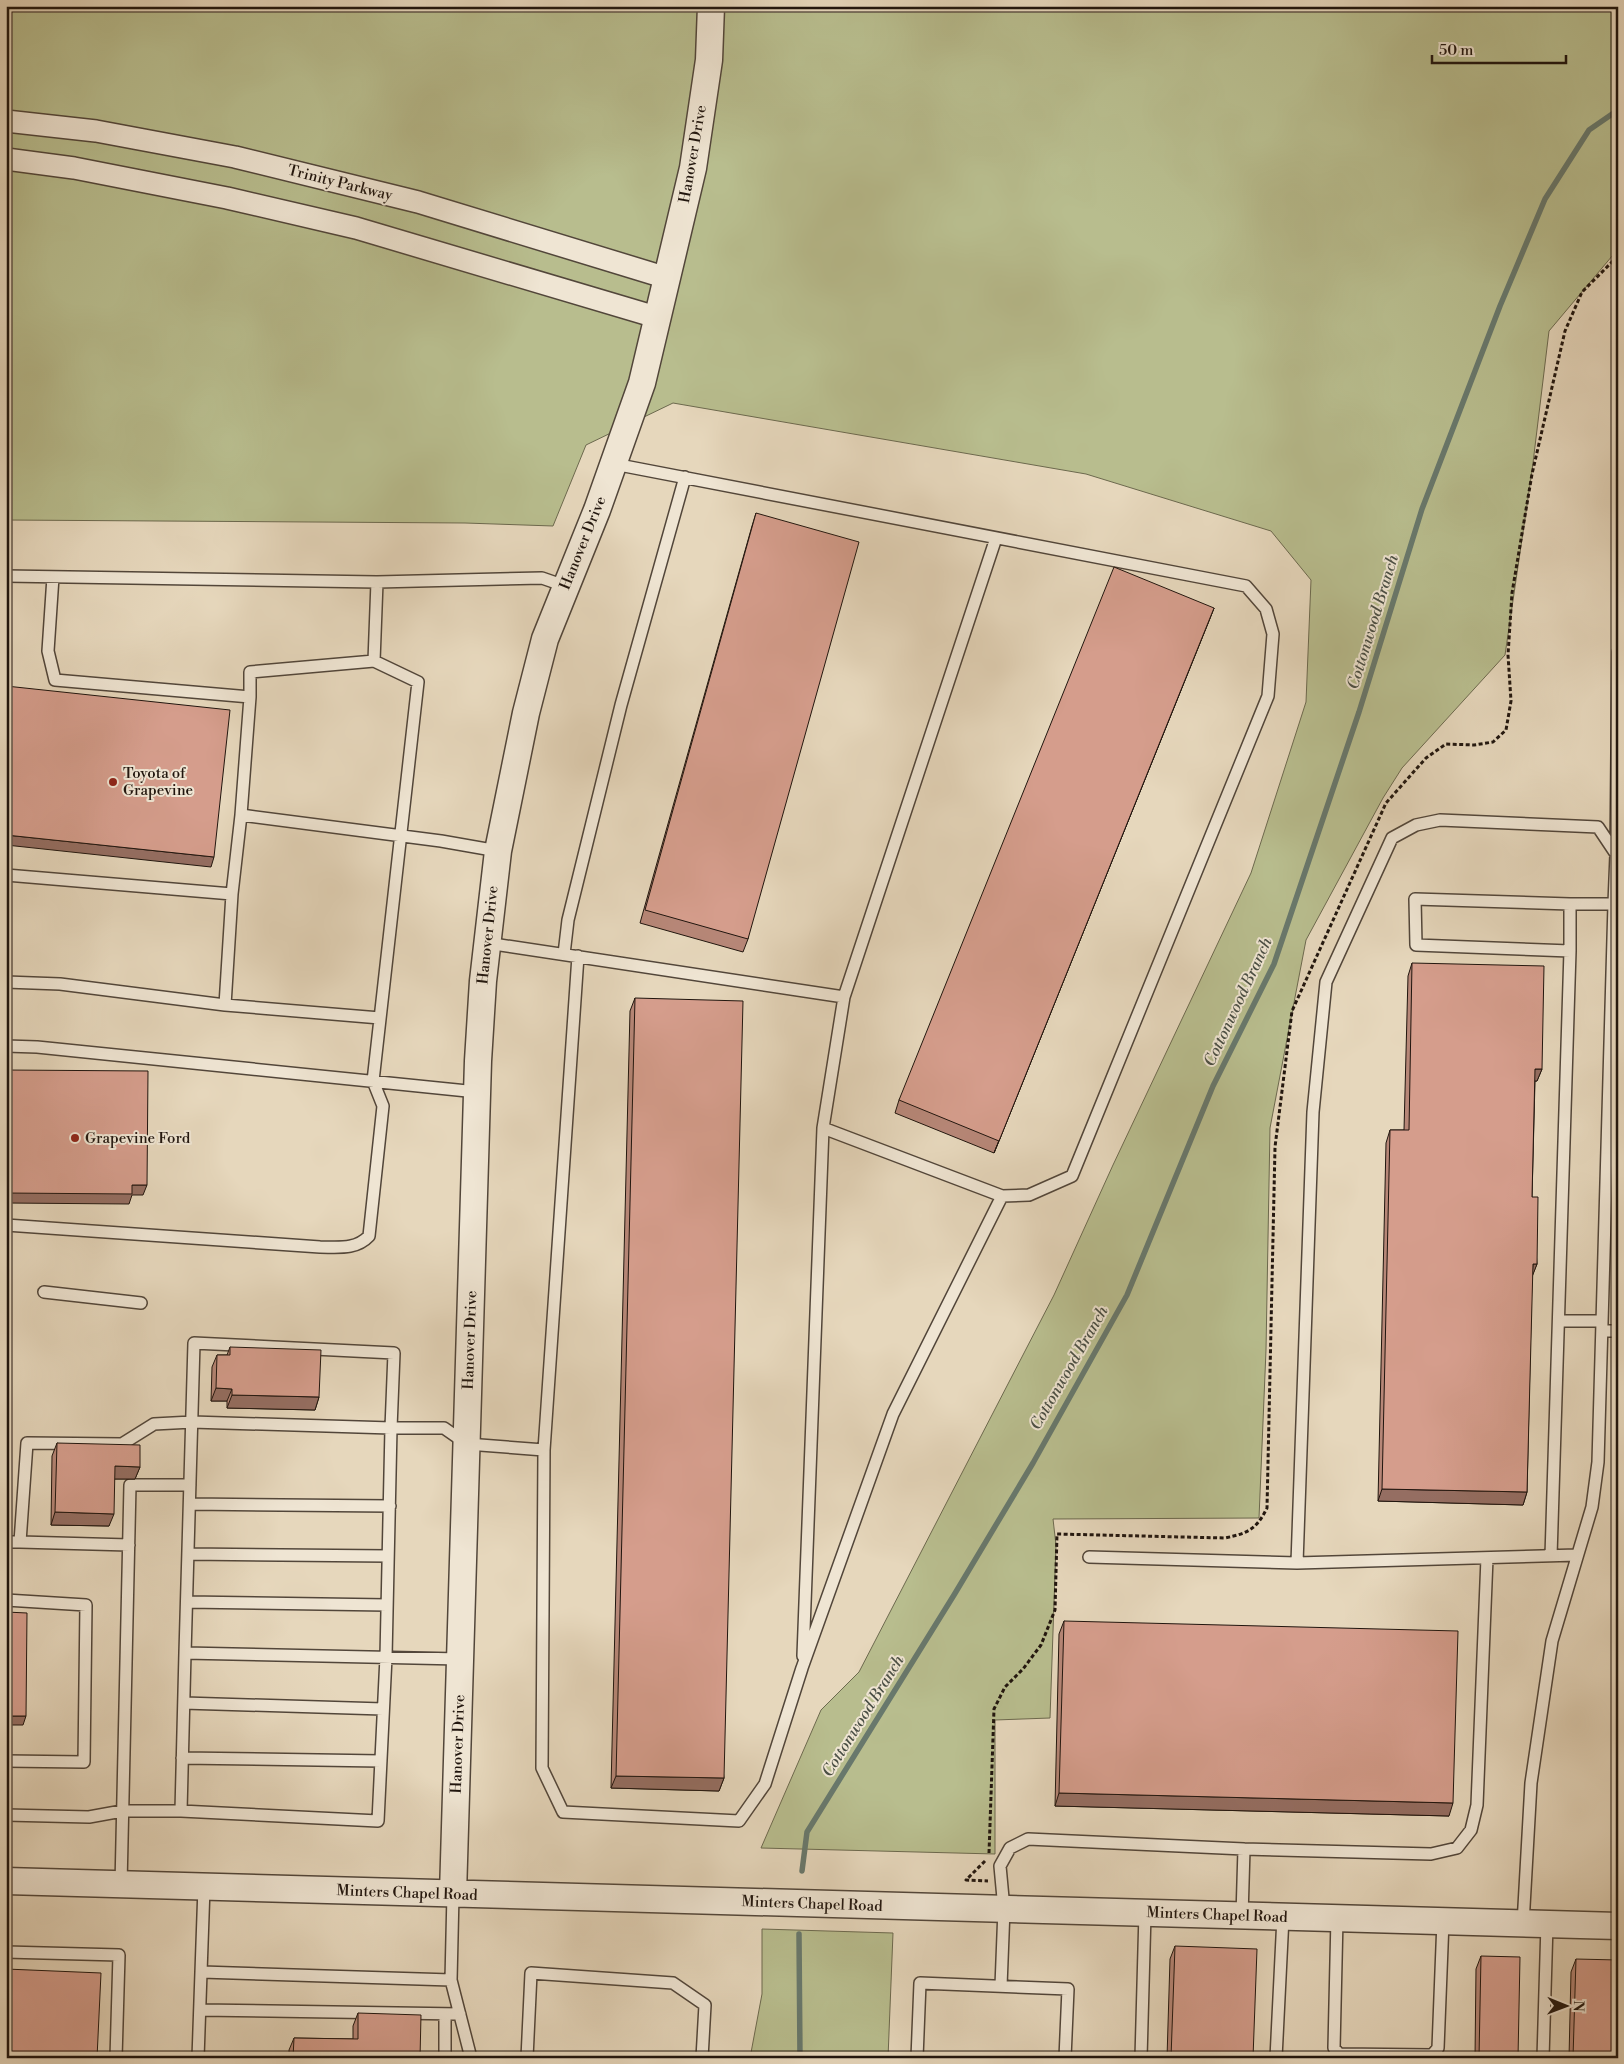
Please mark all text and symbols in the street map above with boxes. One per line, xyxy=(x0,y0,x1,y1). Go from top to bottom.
scale bar xyxy=(1432,32,1565,64)
text: 50 m xyxy=(1439,41,1473,60)
street label: Hanover Drive xyxy=(675,103,711,205)
street label: Trinity Parkway xyxy=(286,161,395,205)
street label: Hanover Drive xyxy=(556,493,610,593)
water label: Cottonwood Branch xyxy=(1343,552,1403,692)
place label: Toyota of Grapevine xyxy=(123,764,193,800)
marker: Toyota of Grapevine xyxy=(107,776,119,788)
street label: Hanover Drive xyxy=(473,885,503,985)
water label: Cottonwood Branch xyxy=(1199,934,1277,1070)
place label: Grapevine Ford xyxy=(85,1129,191,1148)
marker: Grapevine Ford xyxy=(69,1132,81,1144)
street label: Hanover Drive xyxy=(459,1290,481,1390)
water label: Cottonwood Branch xyxy=(1025,1302,1113,1433)
water label: Cottonwood Branch xyxy=(818,1651,909,1781)
street label: Hanover Drive xyxy=(447,1694,469,1794)
street label: Minters Chapel Road xyxy=(336,1881,478,1905)
street label: Minters Chapel Road xyxy=(741,1892,883,1916)
street label: Minters Chapel Road xyxy=(1146,1903,1288,1927)
north arrow xyxy=(1542,1982,1592,2032)
text: N xyxy=(1569,2001,1587,2012)

